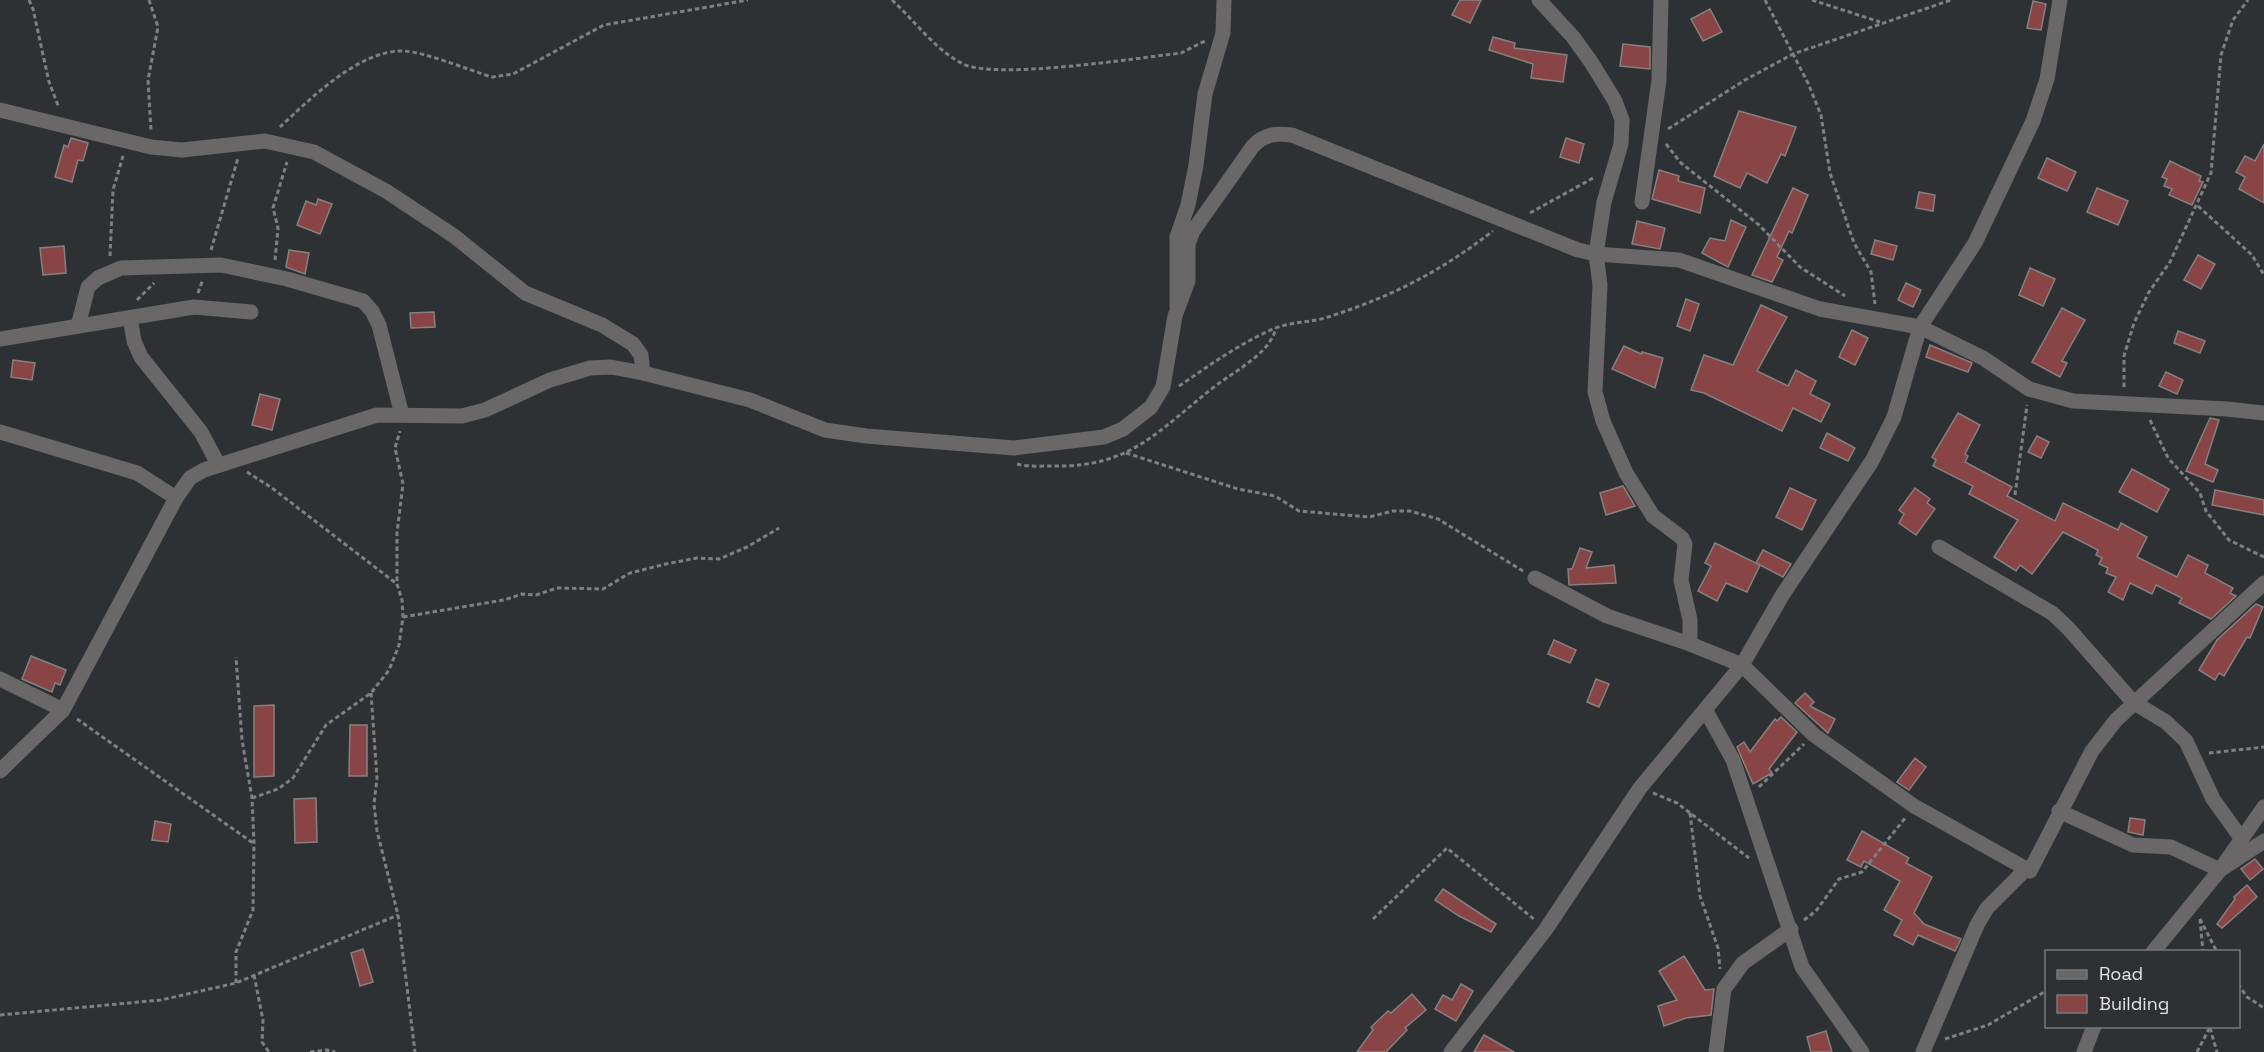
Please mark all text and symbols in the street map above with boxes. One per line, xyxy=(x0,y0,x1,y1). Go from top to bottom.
legend xyxy=(2045,950,2240,1028)
text: Road xyxy=(2099,962,2143,985)
text: Building xyxy=(2099,992,2169,1015)

